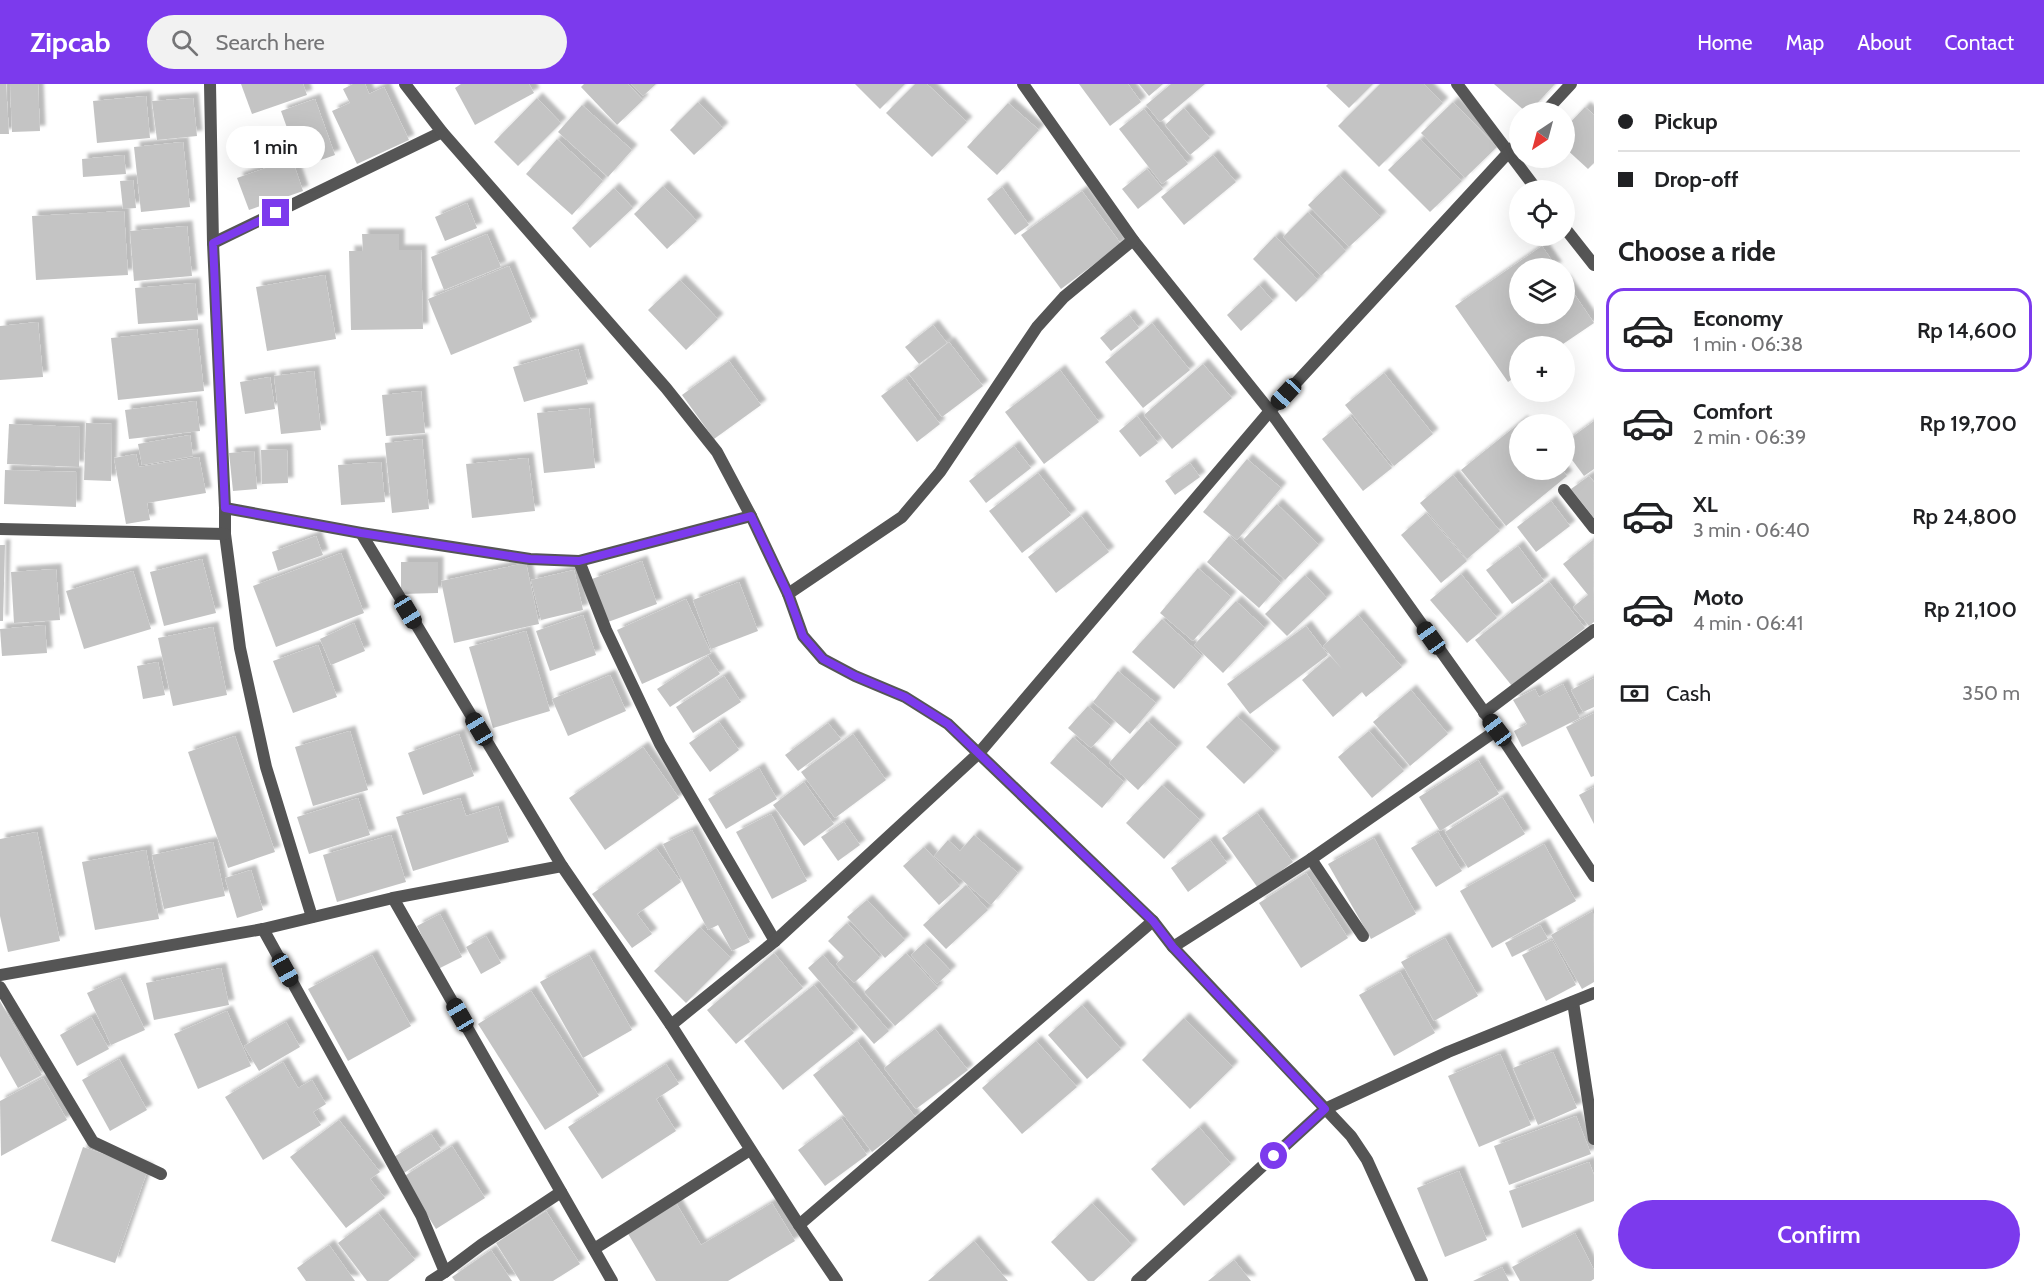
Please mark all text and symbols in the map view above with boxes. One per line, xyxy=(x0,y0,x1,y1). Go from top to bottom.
search box xyxy=(147,15,567,69)
text: Zipcab xyxy=(30,25,111,59)
icon: search xyxy=(168,26,201,59)
text: Search here xyxy=(216,29,325,56)
text: Home xyxy=(1697,30,1753,55)
text: Map xyxy=(1786,30,1824,55)
text: About xyxy=(1857,30,1911,55)
text: Contact xyxy=(1944,30,2014,55)
north arrow xyxy=(1509,102,1575,168)
map controls xyxy=(1509,102,1575,480)
text: Pickup xyxy=(1654,108,1718,135)
callout: 1 min xyxy=(226,126,326,168)
text: 1 min xyxy=(253,135,298,159)
text: Drop-off xyxy=(1654,166,1738,193)
button: locate xyxy=(1509,180,1575,246)
route end xyxy=(262,199,289,226)
text: Choose a ride xyxy=(1618,235,1776,268)
button: layers xyxy=(1509,258,1575,324)
icon: car xyxy=(1621,303,1675,357)
text: Economy xyxy=(1693,305,1783,332)
text: Rp 14,600 xyxy=(1917,317,2017,344)
text: 1 min · 06:38 xyxy=(1693,332,1803,356)
button: + xyxy=(1509,336,1575,402)
car xyxy=(1267,375,1305,413)
icon: car xyxy=(1621,396,1675,450)
text: Comfort xyxy=(1693,398,1772,425)
text: Rp 19,700 xyxy=(1920,410,2017,437)
button: − xyxy=(1509,414,1575,480)
text: 2 min · 06:39 xyxy=(1693,425,1806,449)
icon: car xyxy=(1621,489,1675,543)
text: XL xyxy=(1693,491,1718,518)
text: Rp 24,800 xyxy=(1912,503,2017,530)
text: 3 min · 06:40 xyxy=(1693,518,1810,542)
icon: car xyxy=(1621,582,1675,636)
text: Moto xyxy=(1693,584,1744,611)
car xyxy=(391,592,425,632)
text: Rp 21,100 xyxy=(1923,596,2017,623)
text: 4 min · 06:41 xyxy=(1693,611,1803,635)
car xyxy=(1413,618,1449,658)
icon: cash xyxy=(1618,677,1651,710)
text: Cash xyxy=(1666,680,1711,707)
text: 350 m xyxy=(1962,681,2020,705)
car xyxy=(462,709,496,749)
car xyxy=(1479,710,1515,750)
car xyxy=(268,950,302,990)
car xyxy=(443,995,477,1035)
route start xyxy=(1260,1142,1287,1169)
button: Confirm xyxy=(1618,1200,2020,1269)

